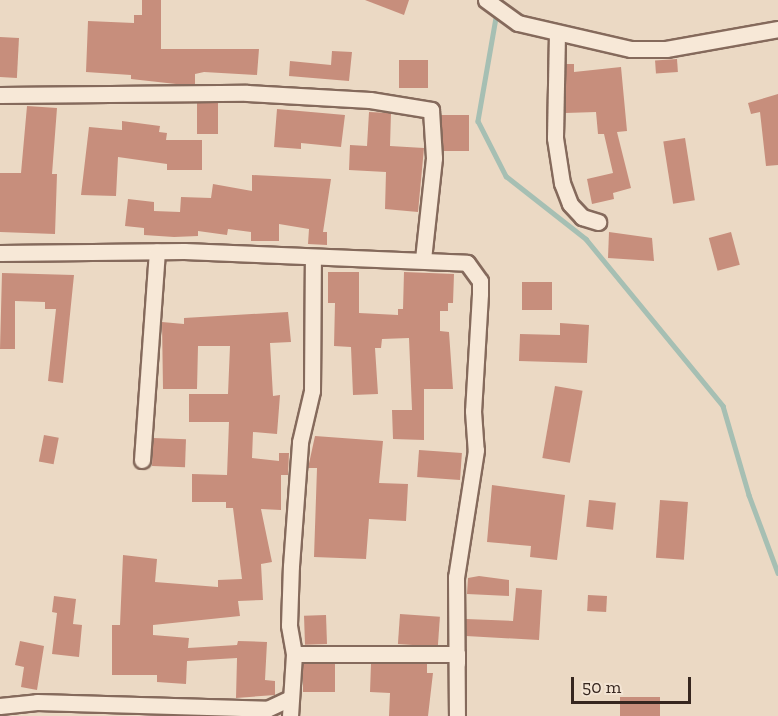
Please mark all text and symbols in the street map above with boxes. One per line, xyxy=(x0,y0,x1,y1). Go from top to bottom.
scale bar xyxy=(574,665,694,703)
text: 50 m xyxy=(582,676,621,698)

